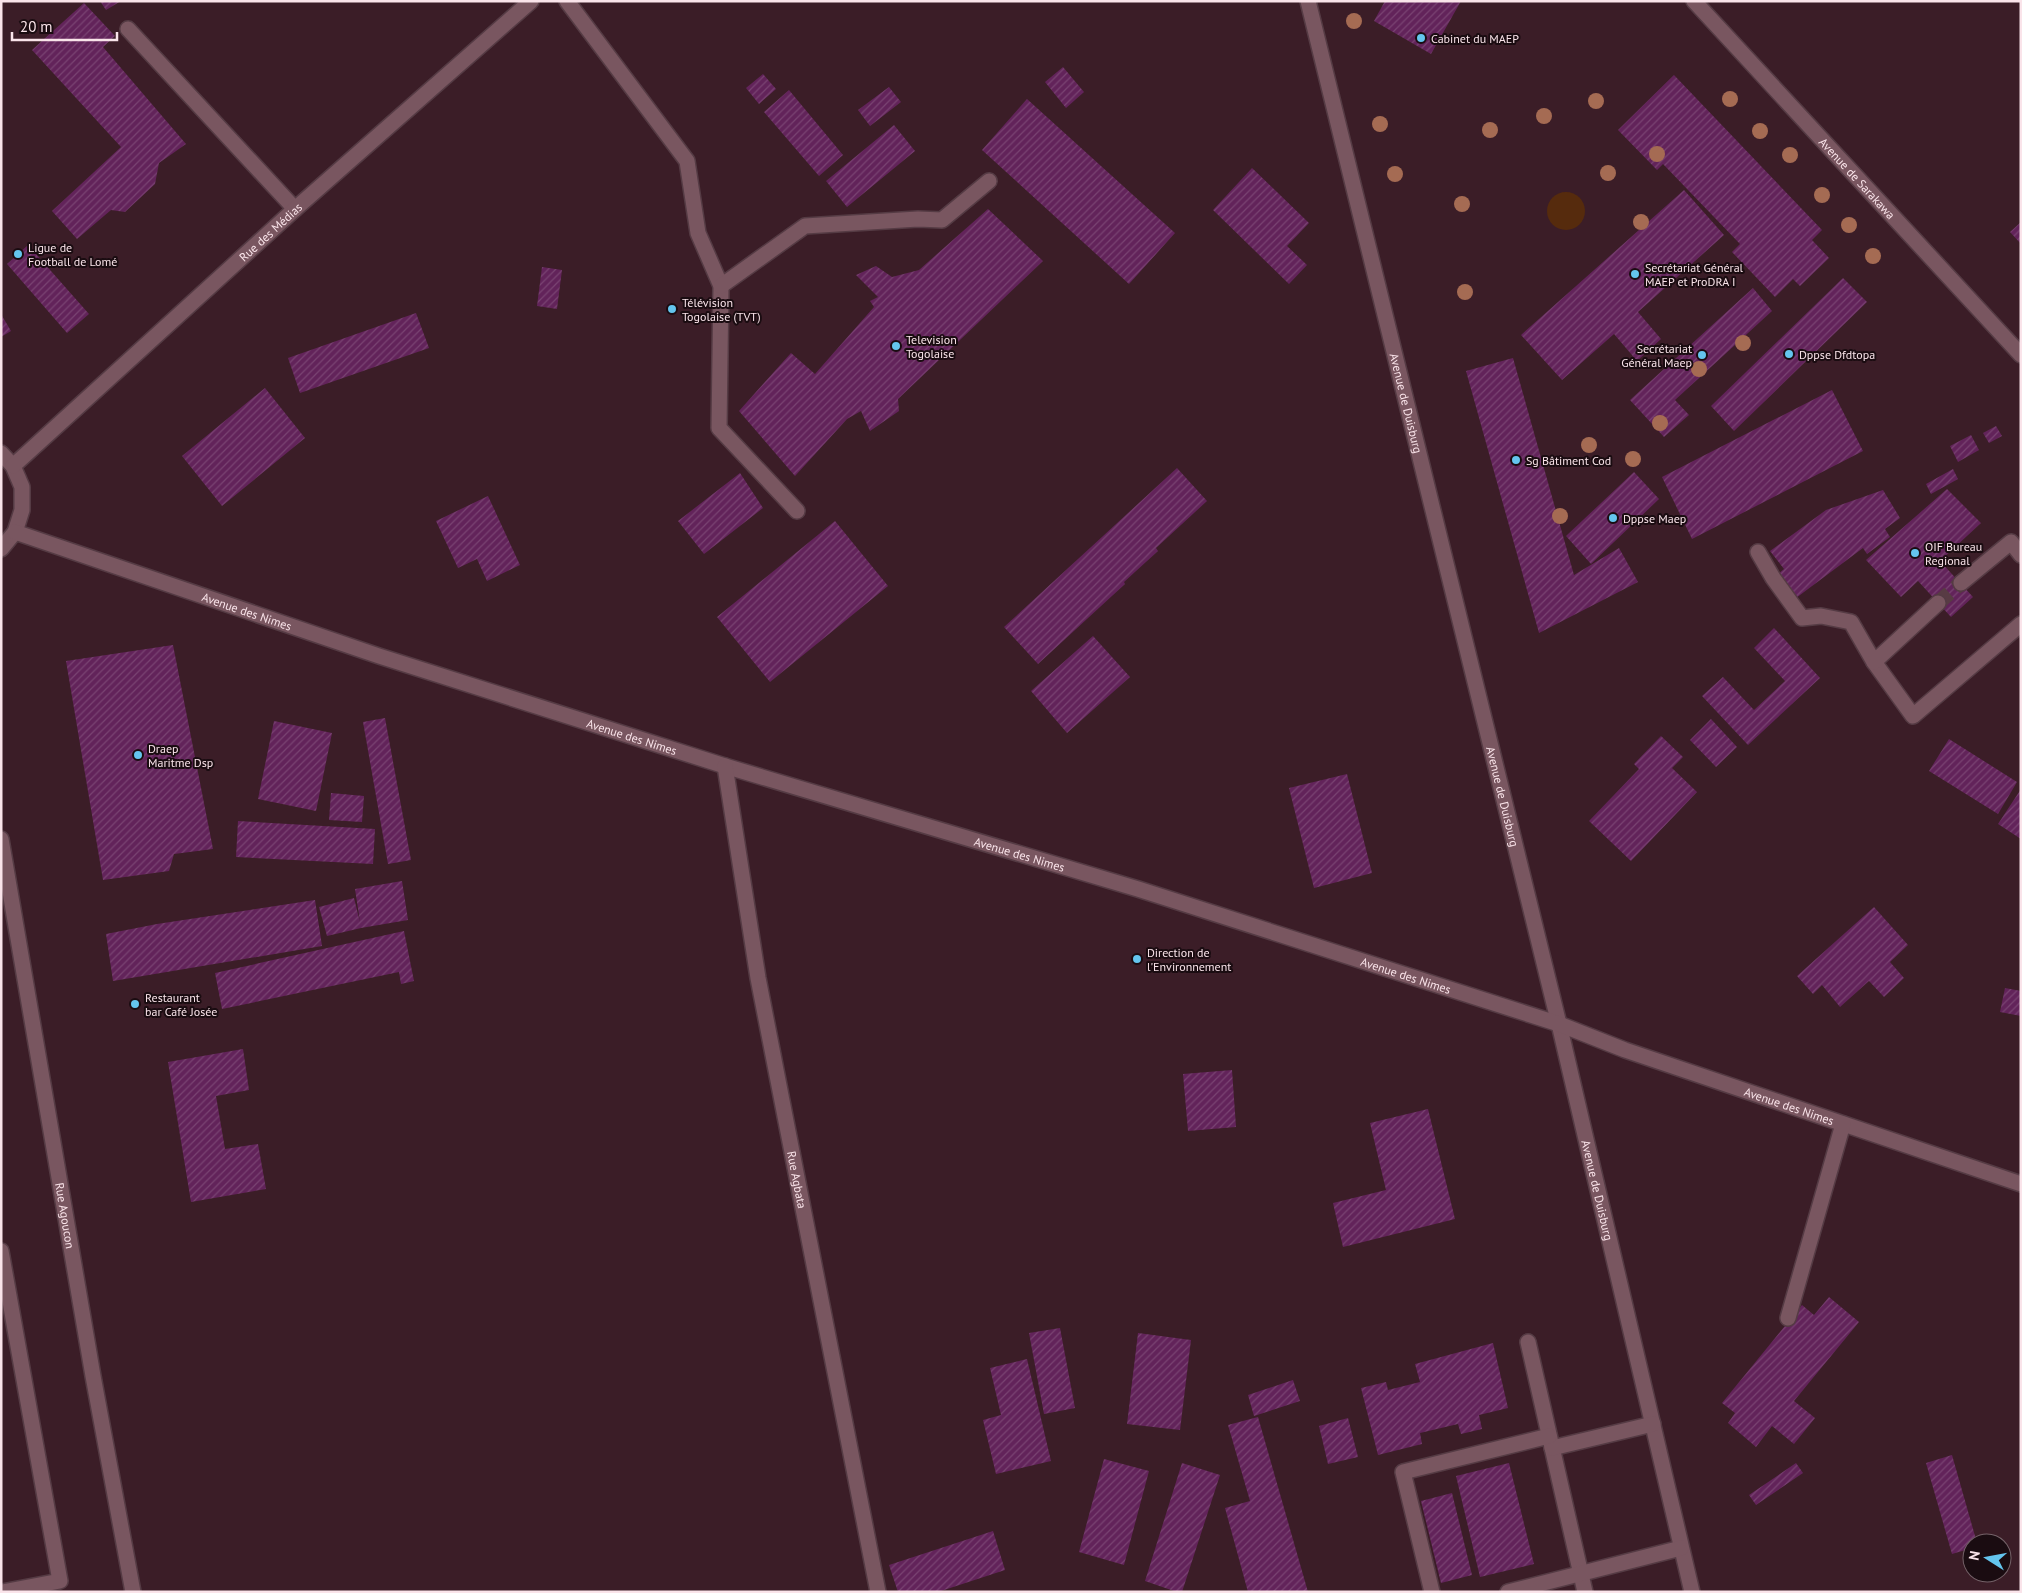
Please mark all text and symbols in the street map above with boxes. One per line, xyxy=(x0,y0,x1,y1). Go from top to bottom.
scale bar xyxy=(12,10,118,42)
text: 20 m xyxy=(20,17,53,36)
place label: Cabinet du MAEP xyxy=(1431,31,1519,46)
marker: Cabinet du MAEP xyxy=(1415,32,1427,44)
street label: Avenue de Sarakawa xyxy=(1816,134,1899,222)
street label: Rue des Médias xyxy=(236,199,305,264)
place label: Ligue de Football de Lomé xyxy=(28,240,117,269)
marker: Ligue de Football de Lomé xyxy=(12,248,24,260)
place label: Secrétariat Général MAEP et ProDRA I xyxy=(1645,260,1744,289)
marker: Secrétariat Général MAEP et ProDRA I xyxy=(1629,268,1641,280)
place label: Télévision Togolaise (TVT) xyxy=(682,295,761,324)
marker: Télévision Togolaise (TVT) xyxy=(666,303,678,315)
place label: Television Togolaise xyxy=(906,332,957,361)
marker: Television Togolaise xyxy=(890,340,902,352)
place label: Secrétariat Général Maep xyxy=(1621,341,1692,370)
place label: Dppse Dfdtopa xyxy=(1799,347,1875,362)
marker: Dppse Dfdtopa xyxy=(1783,348,1795,360)
marker: Secrétariat Général Maep xyxy=(1696,349,1708,361)
street label: Avenue de Duisburg xyxy=(1387,351,1426,455)
place label: Sg Bâtiment Cod xyxy=(1526,453,1611,468)
marker: Sg Bâtiment Cod xyxy=(1510,454,1522,466)
place label: Dppse Maep xyxy=(1623,511,1686,526)
marker: Dppse Maep xyxy=(1607,512,1619,524)
place label: OIF Bureau Regional xyxy=(1925,539,1982,568)
marker: OIF Bureau Regional xyxy=(1909,547,1921,559)
street label: Avenue des Nimes xyxy=(200,589,294,633)
street label: Avenue des Nimes xyxy=(585,715,679,758)
place label: Draep Maritme Dsp xyxy=(148,741,213,770)
street label: Avenue de Duisburg xyxy=(1484,745,1523,848)
marker: Draep Maritme Dsp xyxy=(132,749,144,761)
street label: Avenue des Nimes xyxy=(973,833,1067,874)
place label: Direction de l'Environnement xyxy=(1147,945,1231,974)
marker: Direction de l'Environnement xyxy=(1131,953,1143,965)
street label: Avenue des Nimes xyxy=(1359,953,1453,996)
place label: Restaurant bar Café Josée xyxy=(145,990,217,1019)
marker: Restaurant bar Café Josée xyxy=(129,998,141,1010)
street label: Avenue des Nimes xyxy=(1742,1083,1836,1128)
street label: Avenue de Duisburg xyxy=(1579,1138,1617,1242)
street label: Rue Agbata xyxy=(784,1150,810,1210)
street label: Rue Agoucon xyxy=(52,1181,79,1250)
north arrow xyxy=(1962,1533,2012,1583)
text: N xyxy=(1965,1549,1984,1562)

